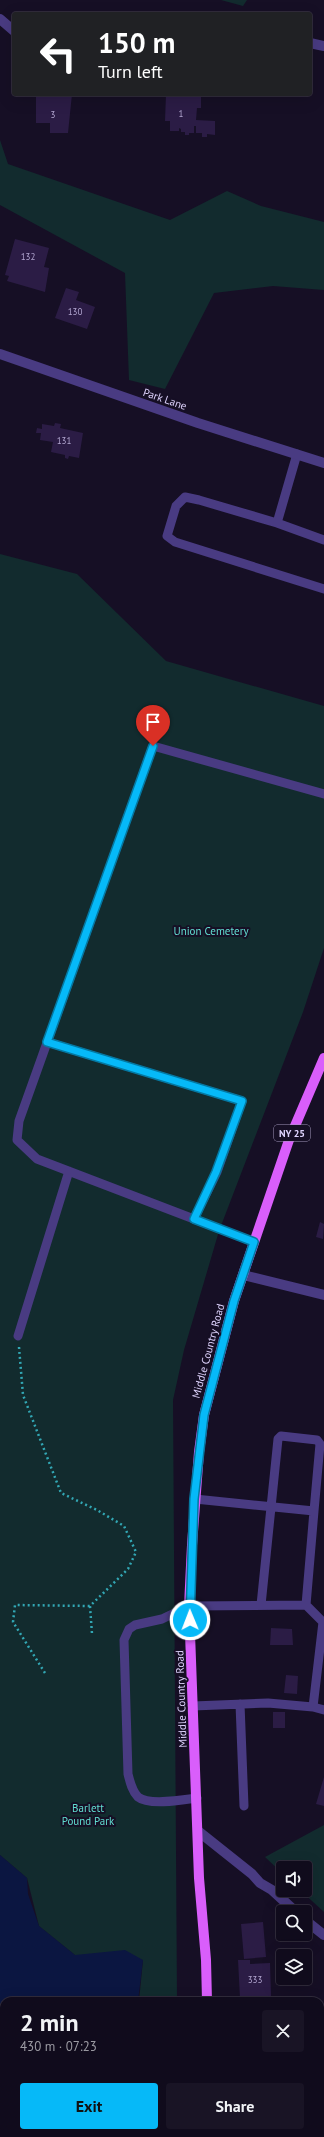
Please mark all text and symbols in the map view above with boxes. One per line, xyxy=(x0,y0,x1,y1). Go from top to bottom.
text: 150 m xyxy=(98,24,175,61)
icon: left xyxy=(32,28,84,80)
text: Turn left xyxy=(98,60,163,83)
house number: 1 xyxy=(179,108,184,119)
house number: 3 xyxy=(51,109,56,120)
house number: 132 xyxy=(21,251,35,262)
house number: 130 xyxy=(68,306,82,317)
street label: Park Lane xyxy=(141,385,189,413)
house number: 131 xyxy=(57,435,71,446)
pin xyxy=(136,705,170,746)
icon: arrive xyxy=(142,711,164,733)
park label: Union Cemetery xyxy=(173,924,249,938)
road number: NY 25 xyxy=(274,1125,310,1141)
street label: Middle Country Road xyxy=(189,1302,227,1400)
position arrow xyxy=(169,1599,211,1641)
street label: Middle Country Road xyxy=(172,1650,190,1748)
park label: Barlett Pound Park xyxy=(62,1801,115,1828)
map controls xyxy=(276,1861,312,1985)
button: sound xyxy=(276,1861,312,1897)
button: search xyxy=(276,1905,312,1941)
button: layers xyxy=(276,1949,312,1985)
house number: 333 xyxy=(248,1974,262,1985)
text: 2 min xyxy=(20,2007,79,2038)
button: close xyxy=(262,2010,304,2052)
text: 430 m · 07:23 xyxy=(20,2038,97,2055)
button: Exit xyxy=(20,2083,158,2129)
button: Share xyxy=(166,2083,304,2129)

